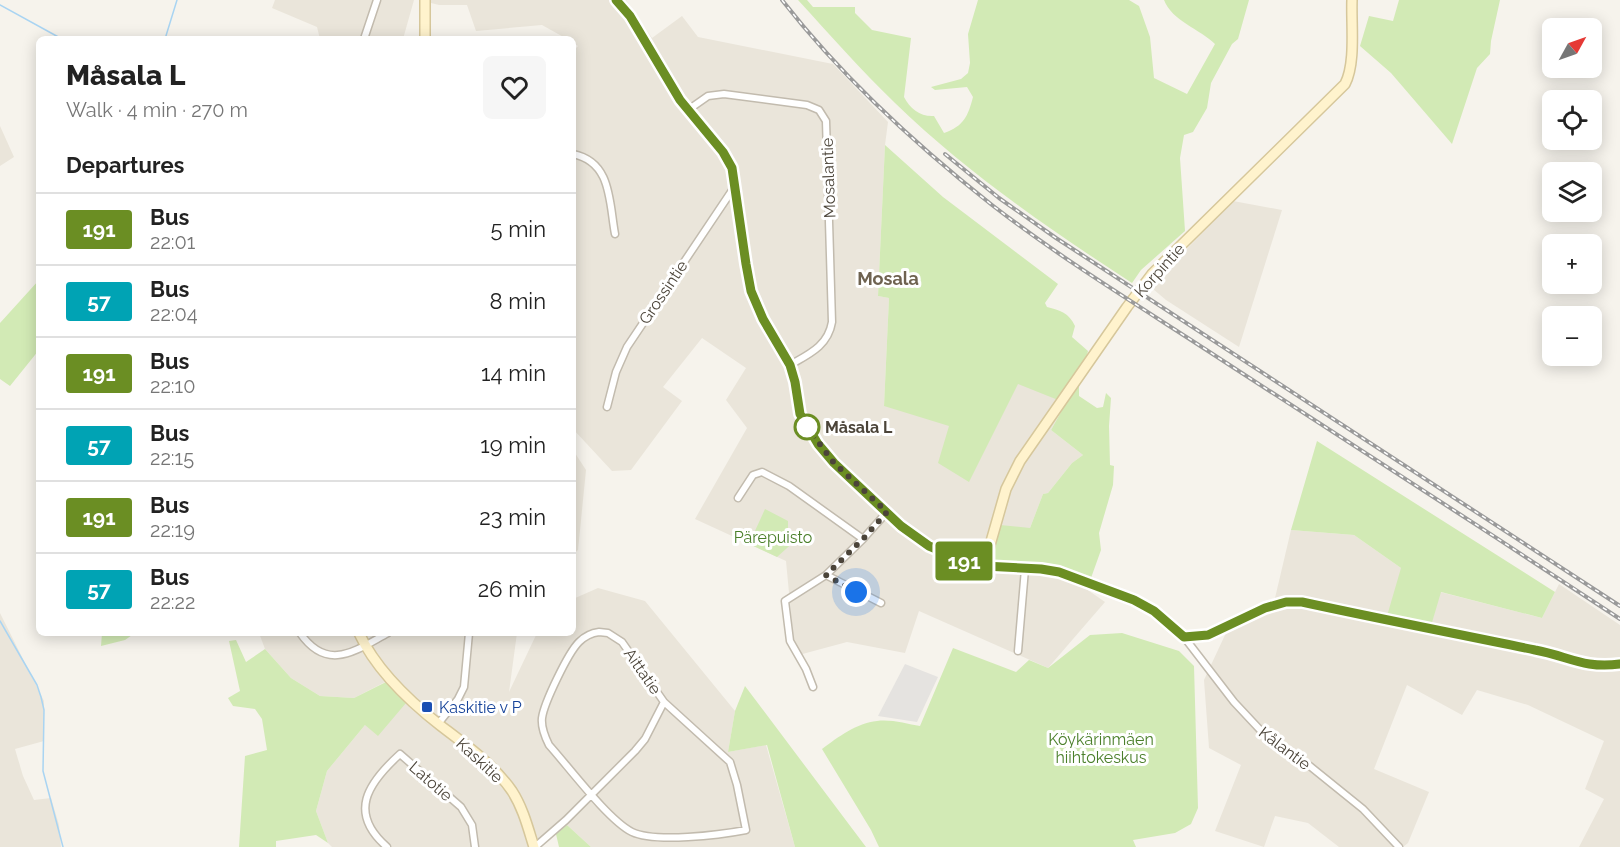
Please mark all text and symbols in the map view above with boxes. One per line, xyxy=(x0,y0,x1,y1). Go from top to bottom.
north arrow xyxy=(1542,18,1602,78)
map controls xyxy=(1542,18,1602,366)
button: heart xyxy=(483,56,546,119)
text: Måsala L xyxy=(66,59,185,92)
button: locate xyxy=(1542,90,1602,150)
text: Walk · 4 min · 270 m xyxy=(66,98,248,122)
street label: Mosalantie xyxy=(818,137,839,219)
text: Departures xyxy=(66,152,184,178)
button: layers xyxy=(1542,162,1602,222)
text: Bus xyxy=(150,204,189,230)
text: 5 min xyxy=(491,216,546,242)
text: 191 xyxy=(82,217,116,242)
text: 22:01 xyxy=(150,230,195,254)
button: + xyxy=(1542,234,1602,294)
street label: Korpintie xyxy=(1130,240,1188,301)
street label: Grossintie xyxy=(635,257,692,328)
district label: Mosala xyxy=(857,268,919,289)
text: Bus xyxy=(150,276,189,302)
text: 8 min xyxy=(490,288,546,314)
text: 57 xyxy=(87,289,111,314)
text: 22:04 xyxy=(150,302,198,326)
button: − xyxy=(1542,306,1602,366)
text: Bus xyxy=(150,348,189,374)
text: 14 min xyxy=(481,360,546,386)
text: 191 xyxy=(82,361,116,386)
text: 22:10 xyxy=(150,374,195,398)
marker: Måsala L xyxy=(794,414,820,440)
place label: Måsala L xyxy=(825,418,893,437)
text: Bus xyxy=(150,420,189,446)
text: 19 min xyxy=(480,432,546,458)
text: 57 xyxy=(87,433,111,458)
text: 22:15 xyxy=(150,446,194,470)
text: Bus xyxy=(150,492,189,518)
text: 23 min xyxy=(479,504,546,530)
text: 191 xyxy=(82,505,116,530)
text: 22:19 xyxy=(150,518,195,542)
park label: Pärepuisto xyxy=(734,528,812,547)
line badge: 191 xyxy=(930,542,998,580)
text: 191 xyxy=(947,549,981,574)
text: Bus xyxy=(150,564,189,590)
text: 26 min xyxy=(478,576,546,602)
text: 57 xyxy=(87,577,111,602)
your location xyxy=(841,577,871,607)
text: 22:22 xyxy=(150,590,195,614)
street label: Aittatie xyxy=(620,645,665,698)
place label: Kaskitie v P xyxy=(439,698,522,717)
marker: Kaskitie v P xyxy=(420,700,434,714)
street label: Kålantie xyxy=(1255,723,1314,774)
park label: Köykärinmäen hiihtokeskus xyxy=(1048,730,1154,767)
street label: Kaskitie xyxy=(452,734,507,787)
street label: Latotie xyxy=(405,758,456,805)

